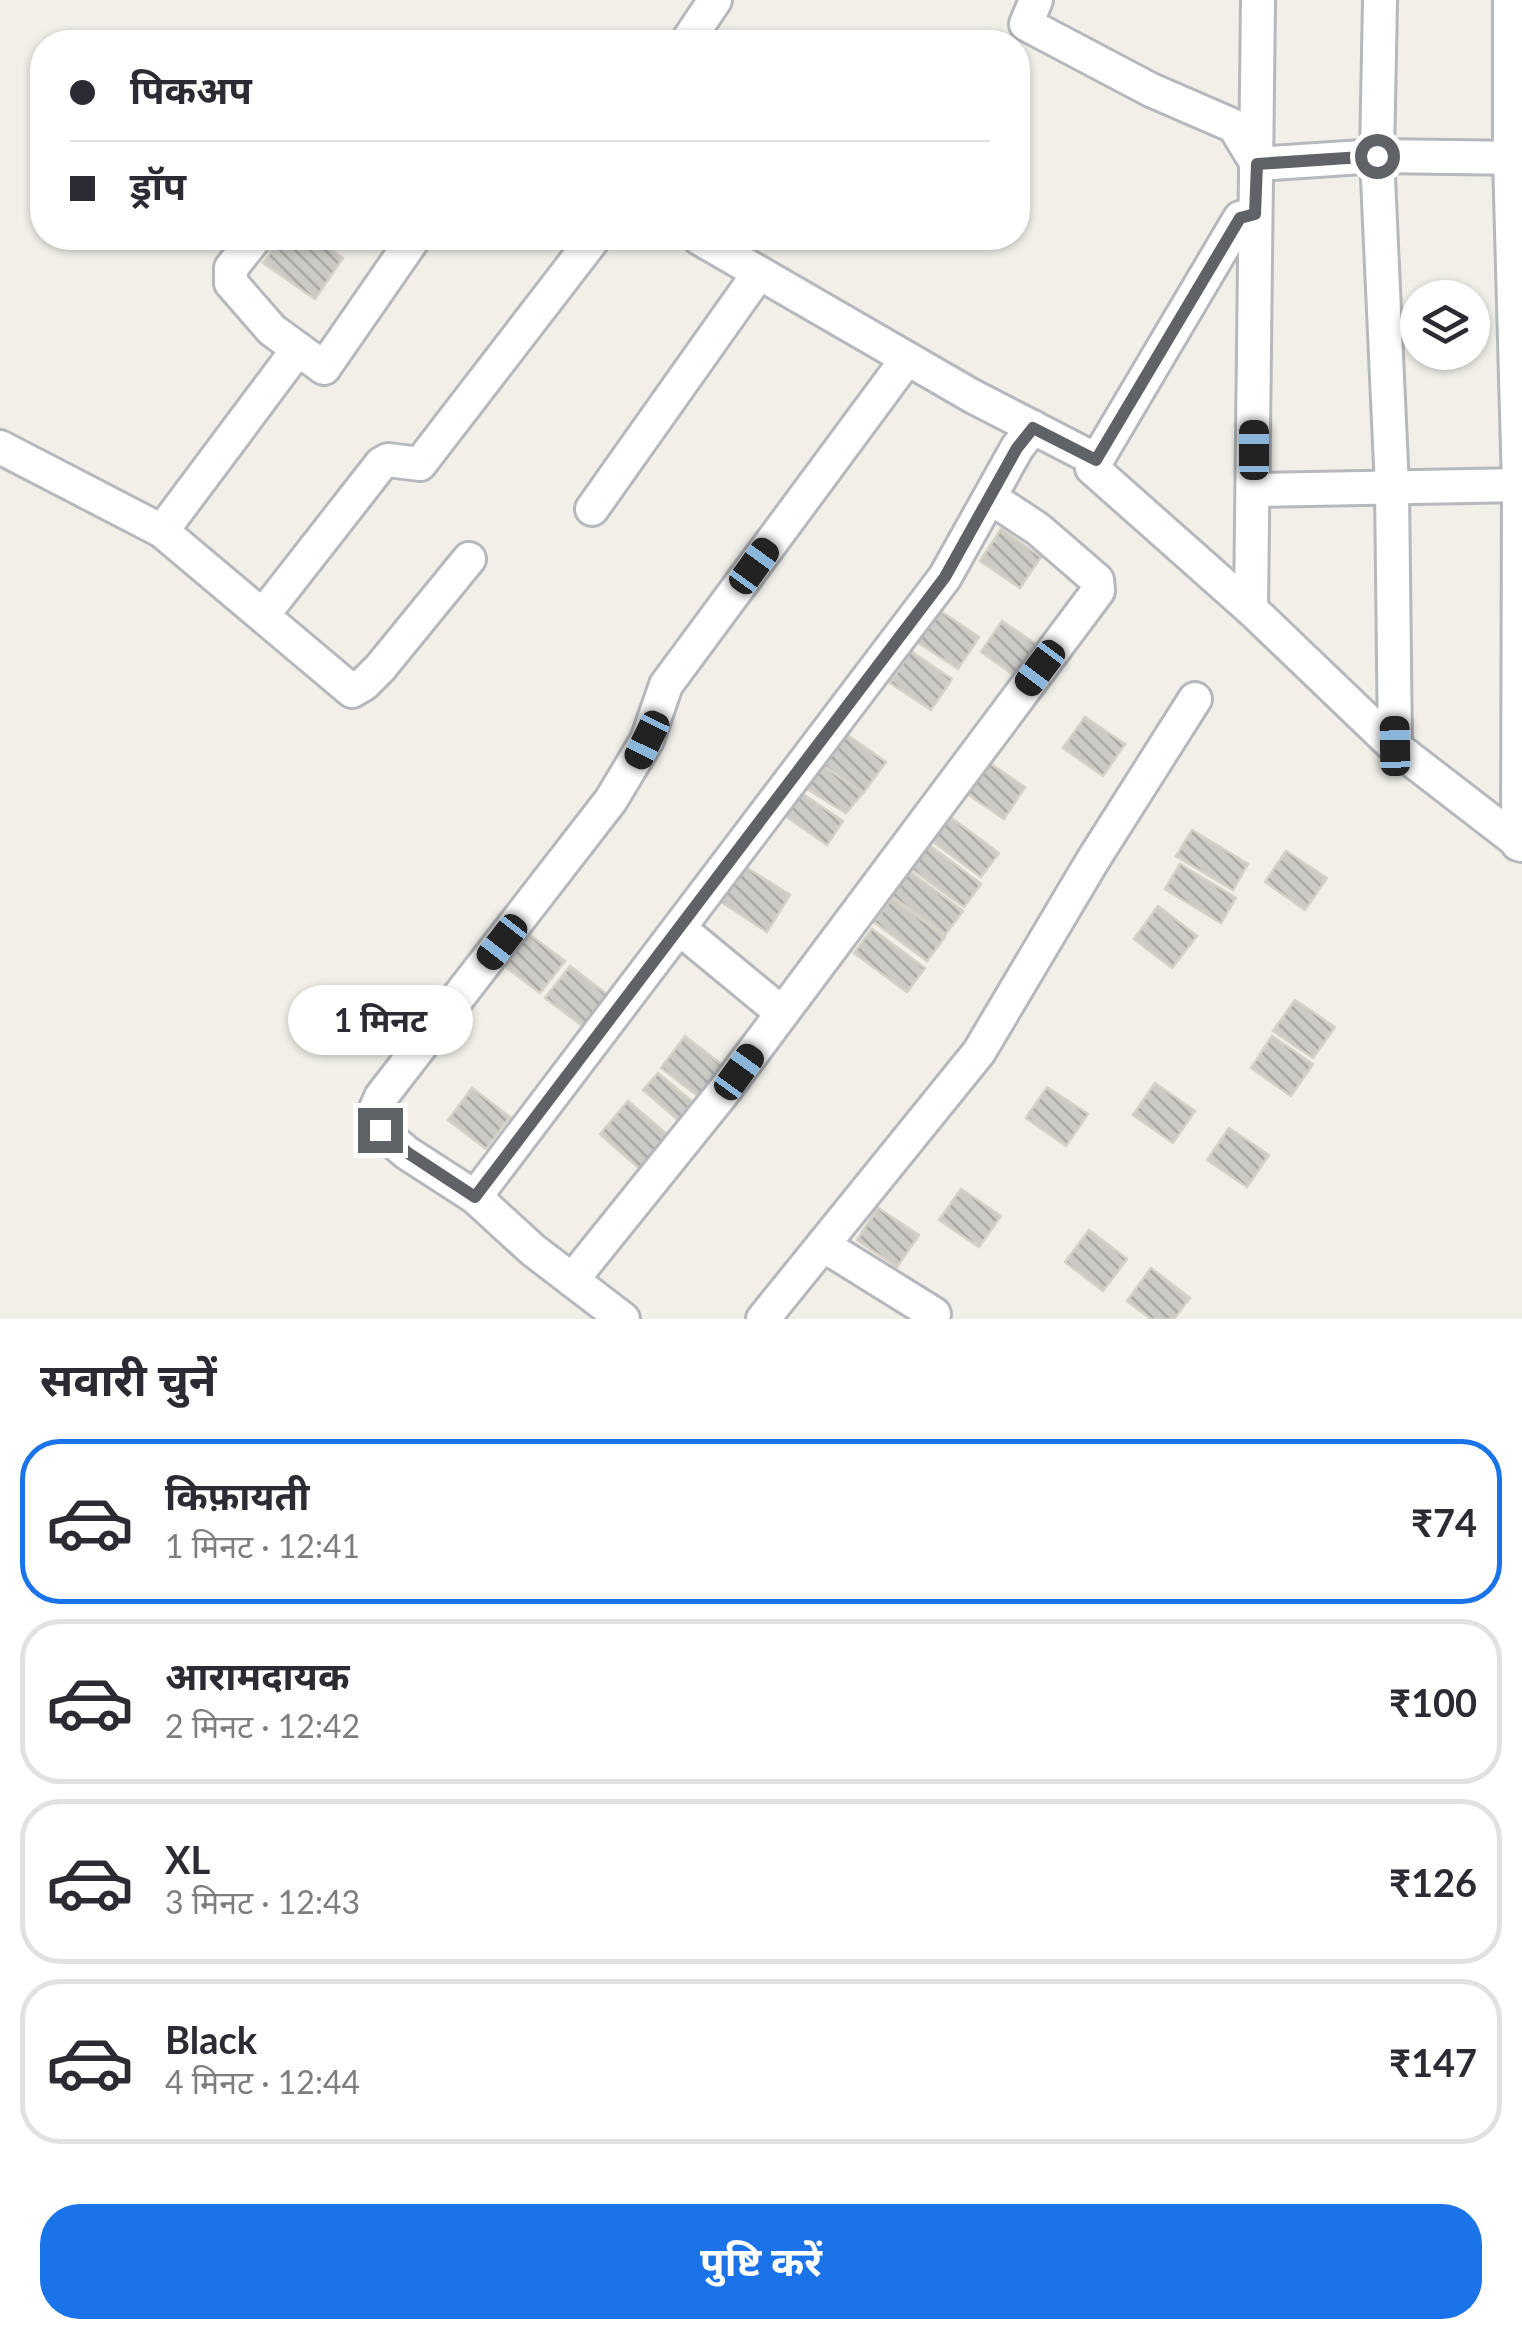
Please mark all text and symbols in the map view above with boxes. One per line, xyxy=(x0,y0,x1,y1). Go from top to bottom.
text: पिकअप xyxy=(130,66,252,112)
route start xyxy=(1355,134,1400,179)
text: ड्रॉप xyxy=(130,162,186,208)
map controls xyxy=(1400,280,1490,370)
button: layers xyxy=(1400,280,1490,370)
car xyxy=(1239,420,1269,480)
car xyxy=(724,533,784,599)
car xyxy=(1010,635,1070,701)
car xyxy=(620,706,674,774)
car xyxy=(1379,716,1411,776)
car xyxy=(472,909,532,975)
callout: 1 मिनट xyxy=(288,985,472,1055)
text: 1 मिनट xyxy=(334,1000,427,1039)
car xyxy=(709,1039,769,1105)
route end xyxy=(358,1108,403,1153)
text: सवारी चुनें xyxy=(40,1352,217,1406)
text: किफ़ायती xyxy=(165,1472,309,1518)
icon: car xyxy=(45,1477,135,1567)
text: ₹74 xyxy=(1411,1499,1477,1545)
text: 1 मिनट · 12:41 xyxy=(165,1526,360,1565)
text: आरामदायक xyxy=(165,1652,349,1698)
icon: car xyxy=(45,1657,135,1747)
text: ₹100 xyxy=(1389,1679,1477,1725)
text: 2 मिनट · 12:42 xyxy=(165,1706,360,1745)
text: XL xyxy=(165,1836,210,1882)
icon: car xyxy=(45,1837,135,1927)
text: ₹126 xyxy=(1389,1859,1477,1905)
text: 3 मिनट · 12:43 xyxy=(165,1882,360,1921)
text: Black xyxy=(165,2016,257,2062)
icon: car xyxy=(45,2017,135,2107)
text: ₹147 xyxy=(1389,2039,1477,2085)
text: 4 मिनट · 12:44 xyxy=(165,2062,360,2101)
button: पुष्टि करें xyxy=(40,2204,1482,2319)

